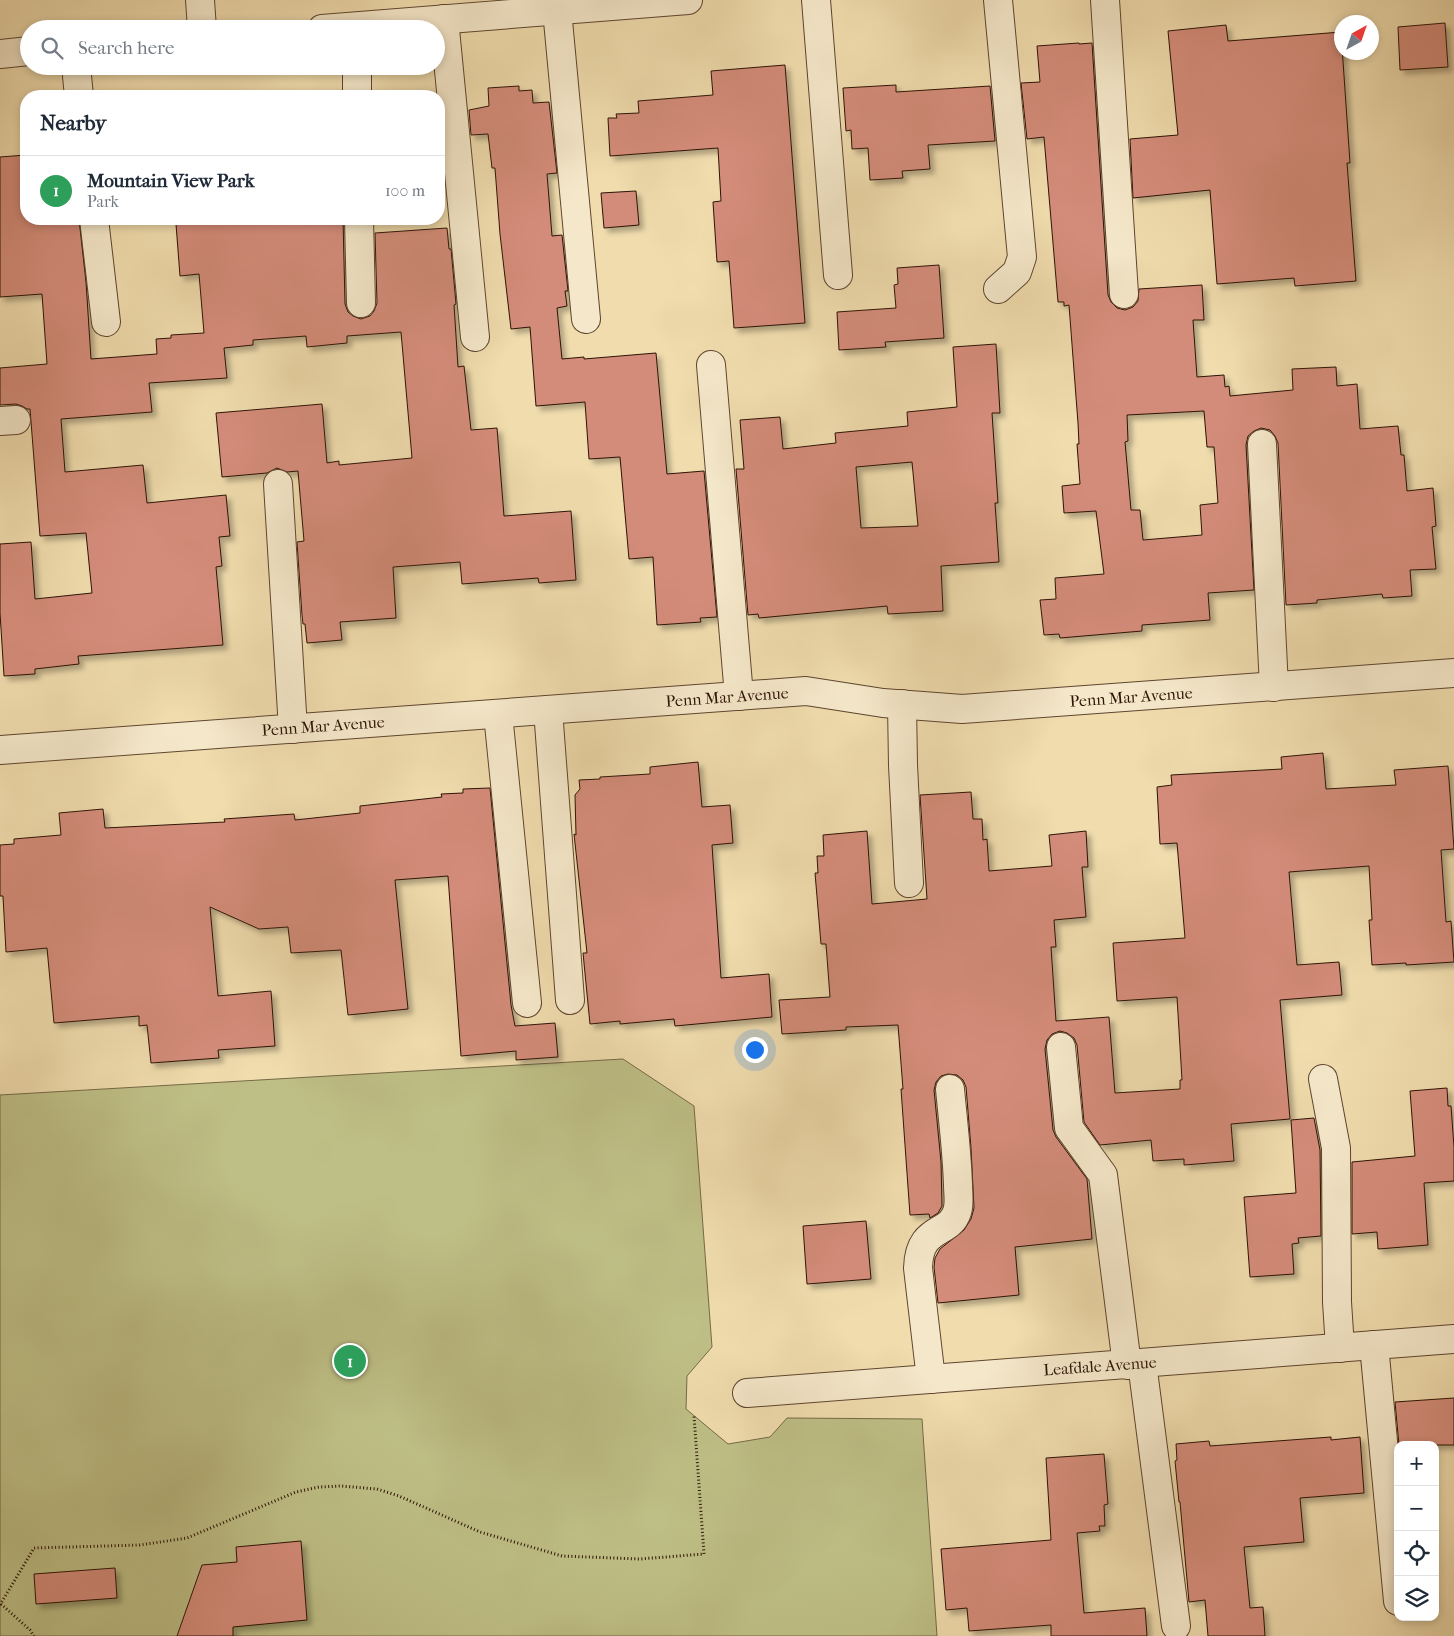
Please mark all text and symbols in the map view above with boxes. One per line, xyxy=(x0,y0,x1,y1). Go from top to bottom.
north arrow xyxy=(1334,15,1379,60)
search box xyxy=(20,20,445,75)
icon: search xyxy=(38,34,66,62)
text: Search here xyxy=(78,37,174,59)
text: Nearby xyxy=(40,111,106,135)
text: Mountain View Park xyxy=(87,170,255,192)
text: 1 xyxy=(53,181,59,200)
text: 100 m xyxy=(385,181,425,200)
text: Park xyxy=(87,192,119,211)
street label: Penn Mar Avenue xyxy=(665,683,789,711)
street label: Penn Mar Avenue xyxy=(1069,683,1193,711)
street label: Penn Mar Avenue xyxy=(261,712,385,740)
your location xyxy=(742,1037,768,1063)
pin: 1 xyxy=(334,1342,366,1380)
street label: Leafdale Avenue xyxy=(1043,1353,1157,1379)
map controls xyxy=(1394,1441,1439,1621)
button: + xyxy=(1394,1441,1439,1486)
button: − xyxy=(1394,1486,1439,1531)
button: locate xyxy=(1394,1531,1439,1576)
button: layers xyxy=(1394,1576,1439,1621)

